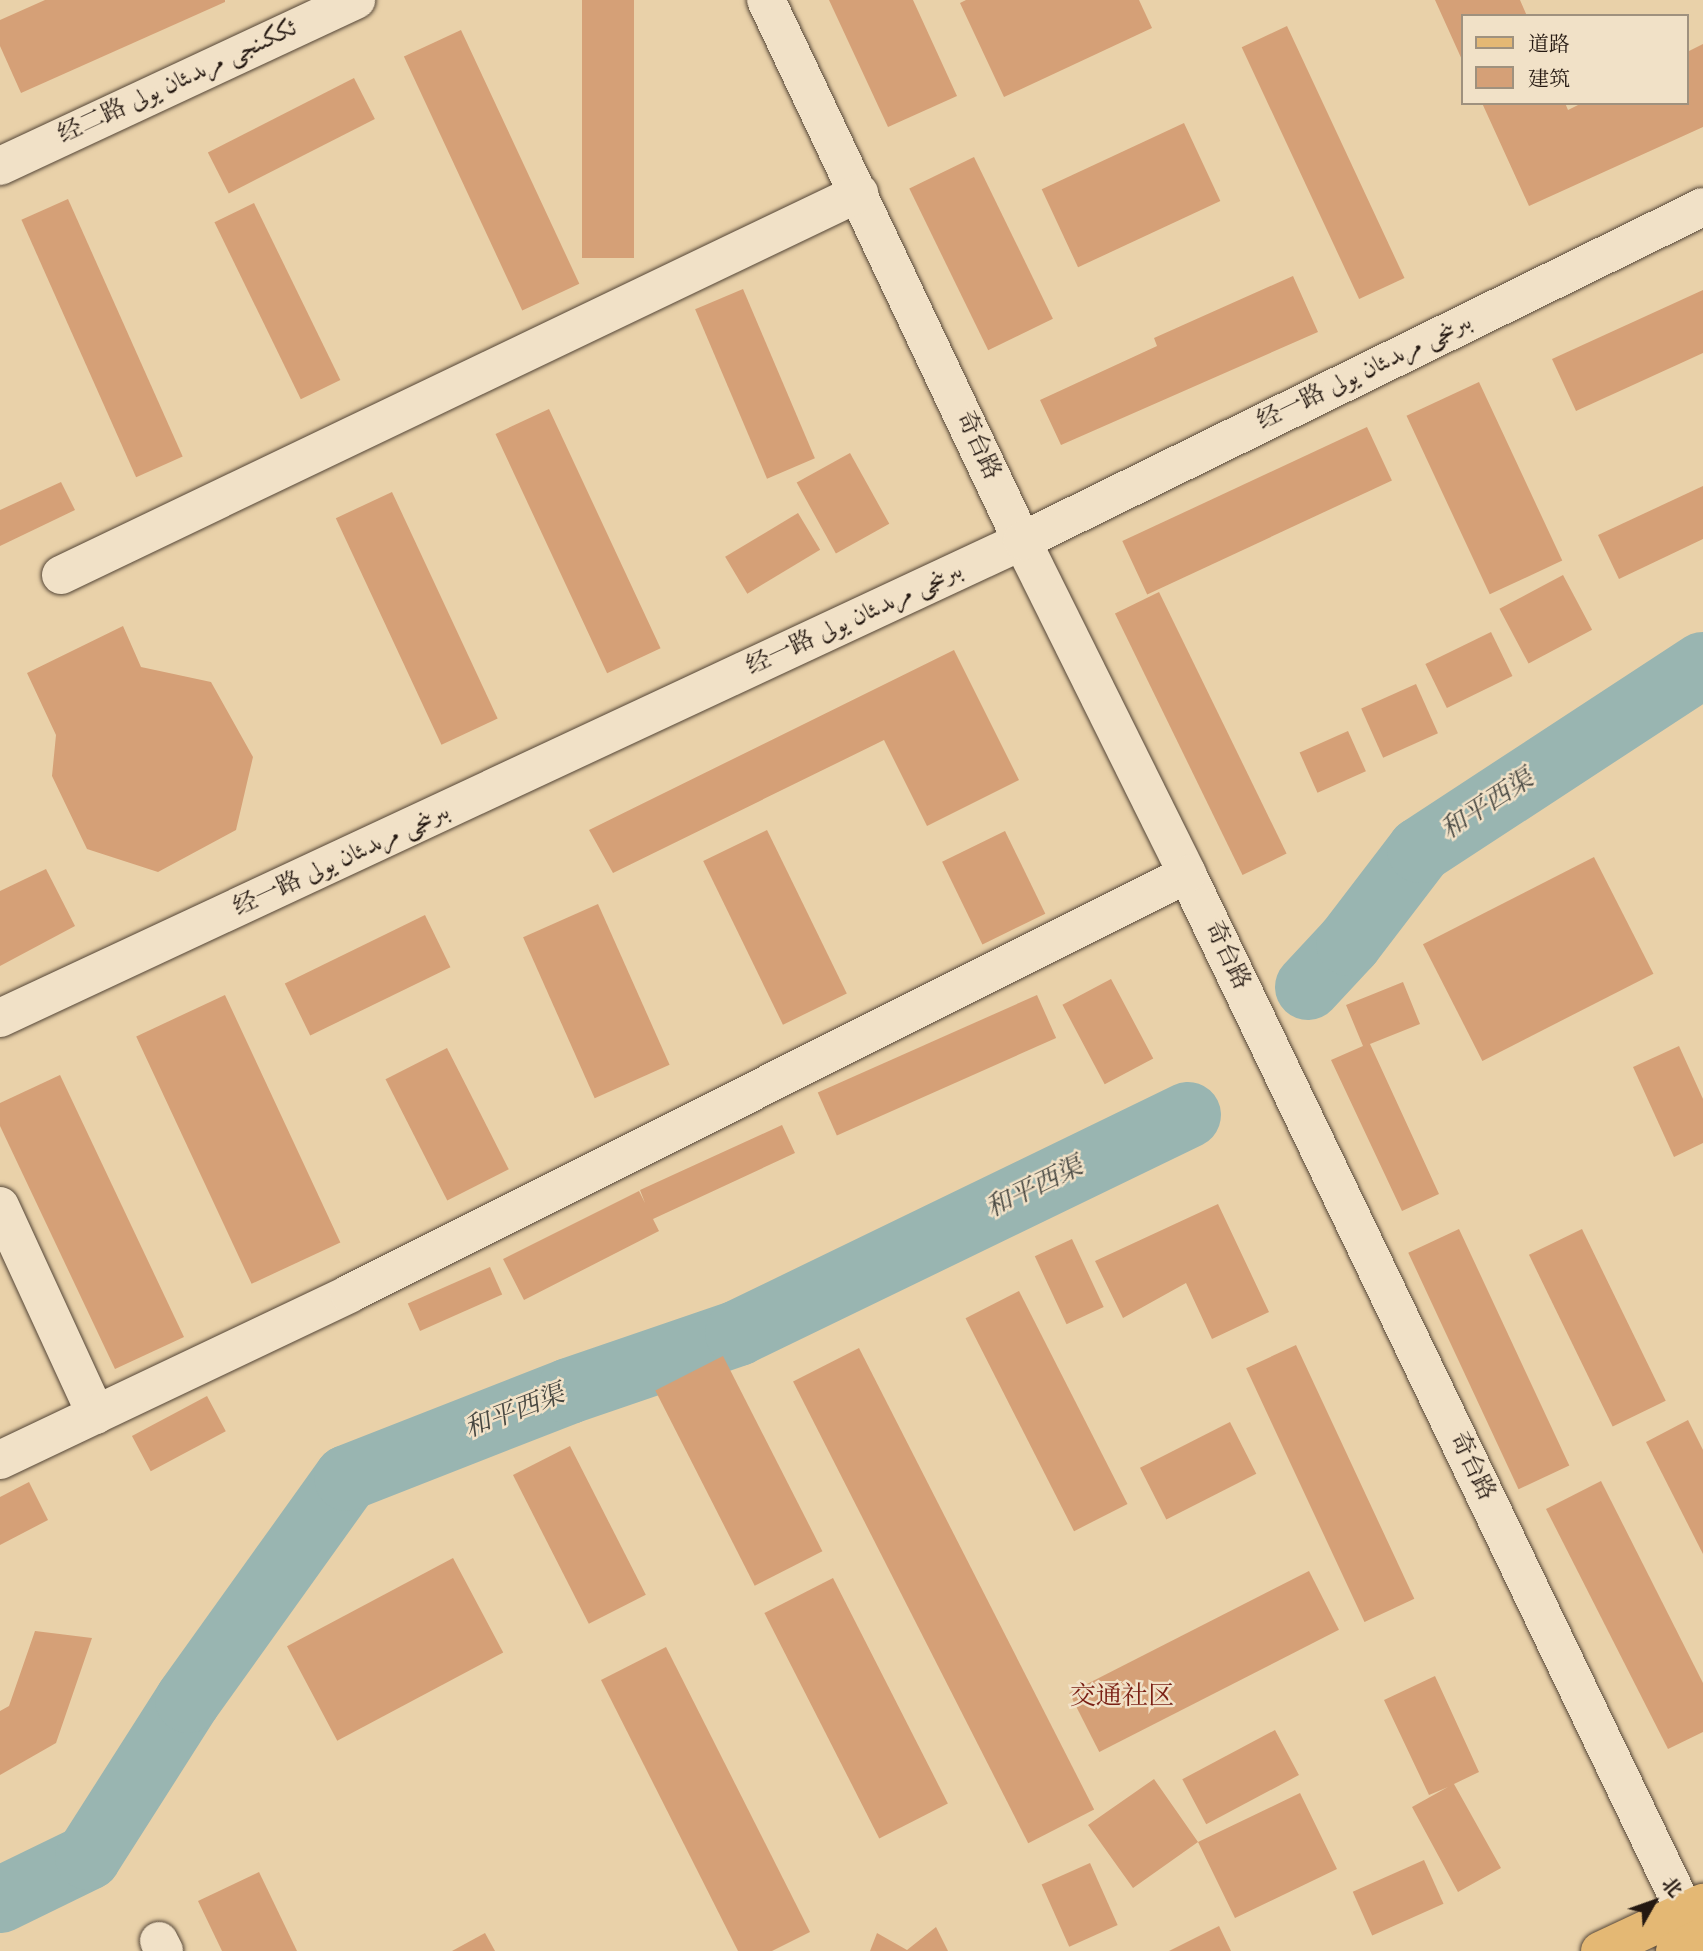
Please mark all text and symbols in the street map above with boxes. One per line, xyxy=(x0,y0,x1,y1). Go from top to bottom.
legend xyxy=(1462,14,1689,105)
street label: 经二路 ئككىنجى مرىدىئان يولى xyxy=(54,15,302,151)
text: 道路 xyxy=(1528,35,1570,56)
text: 建筑 xyxy=(1528,70,1570,91)
street label: 经一路 بىرىنجى مرىدىئان يولى xyxy=(1253,309,1477,437)
street label: 奇台路 xyxy=(949,407,1005,485)
street label: 经一路 بىرىنجى مرىدىئان يولى xyxy=(743,557,967,683)
water label: 和平西渠 xyxy=(1436,765,1540,847)
street label: 经一路 بىرىنجى مرىدىئان يولى xyxy=(230,798,454,924)
street label: 奇台路 xyxy=(1197,917,1255,995)
water label: 和平西渠 xyxy=(981,1152,1089,1226)
water label: 和平西渠 xyxy=(461,1380,569,1446)
street label: 奇台路 xyxy=(1442,1428,1500,1506)
district label: 交通社区 xyxy=(1070,1682,1174,1714)
north arrow xyxy=(1619,1867,1689,1937)
text: 北 xyxy=(1657,1875,1684,1902)

